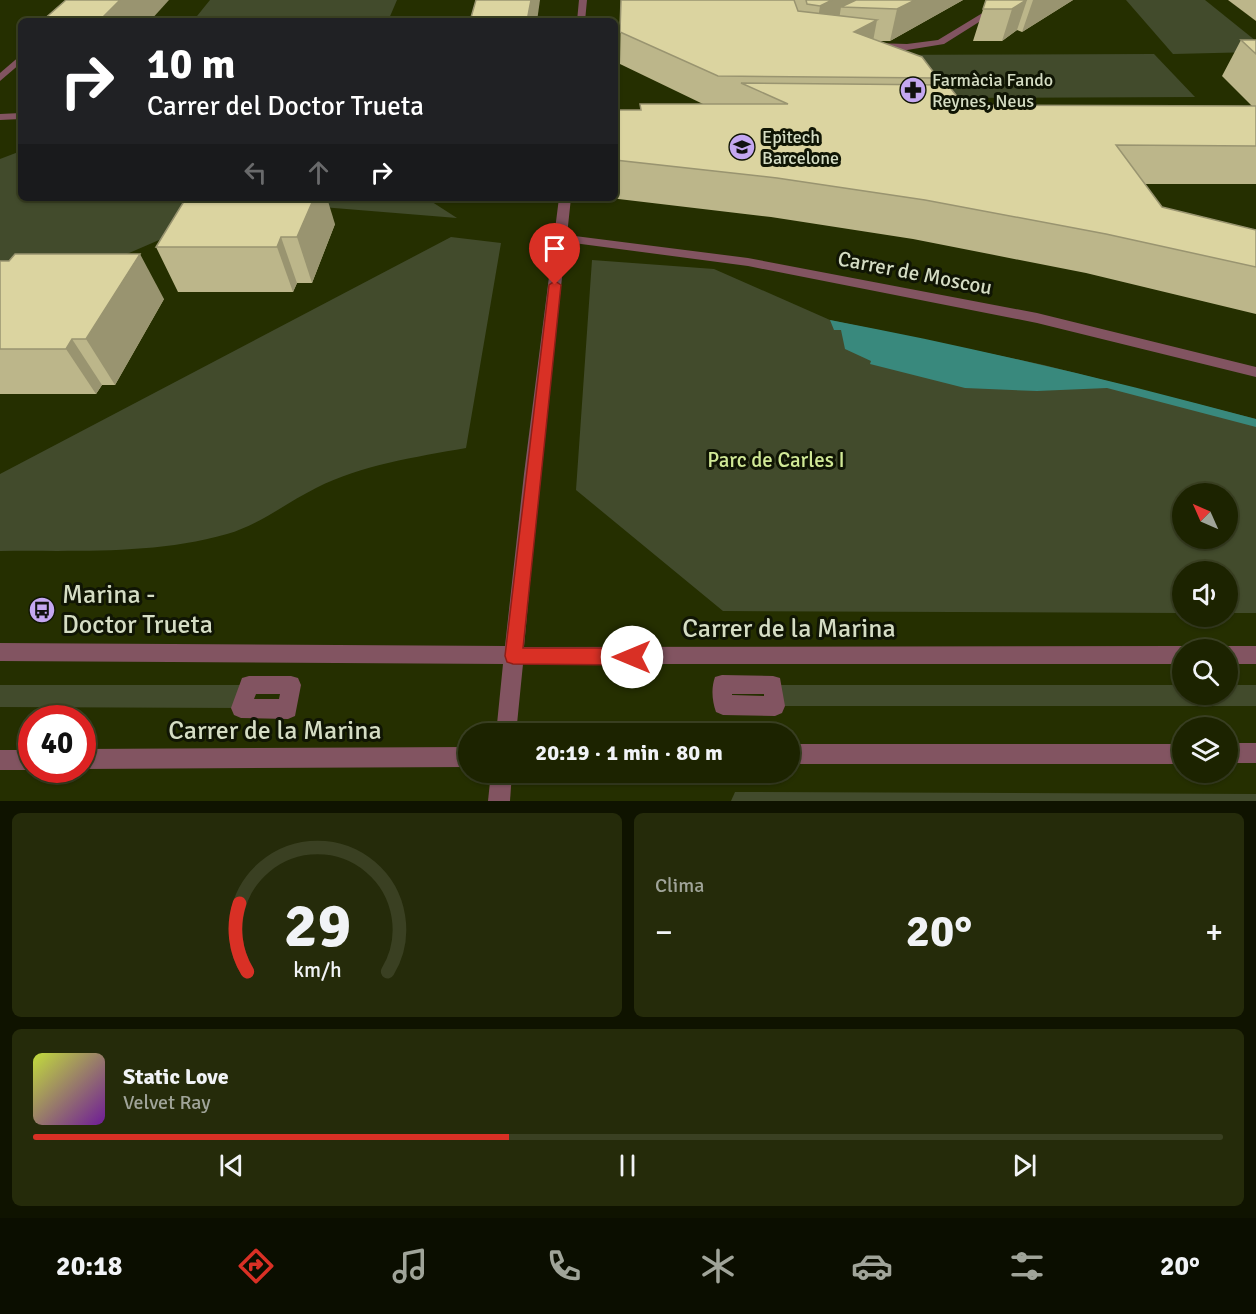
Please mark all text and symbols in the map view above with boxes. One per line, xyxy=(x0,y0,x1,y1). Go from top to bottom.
text: 10 m xyxy=(147,39,236,90)
icon: right xyxy=(48,42,126,120)
place label: Farmàcia Fando Reynes, Neus xyxy=(932,69,1053,112)
pharmacy icon: Farmàcia Fando Reynes, Neus xyxy=(898,75,928,105)
text: Carrer del Doctor Trueta xyxy=(147,90,424,123)
place label: Epitech Barcelone xyxy=(762,126,839,169)
school or university icon: Epitech Barcelone xyxy=(727,132,757,162)
icon: left xyxy=(239,156,272,189)
icon: ahead xyxy=(302,156,335,189)
icon: right xyxy=(365,156,398,189)
pin xyxy=(529,223,580,285)
icon: arrive xyxy=(538,232,571,265)
street label: Carrer de Moscou xyxy=(836,245,994,301)
park label: Parc de Carles I xyxy=(707,447,845,473)
north arrow xyxy=(1172,483,1238,549)
map controls xyxy=(1172,483,1238,783)
button: sound xyxy=(1172,561,1238,627)
place label: Marina - Doctor Trueta xyxy=(62,579,213,641)
bus stop icon: Marina - Doctor Trueta xyxy=(27,595,57,625)
street label: Carrer de la Marina xyxy=(682,613,896,645)
position arrow xyxy=(600,625,664,689)
button: search xyxy=(1172,639,1238,705)
speed limit sign: 40 xyxy=(18,705,96,783)
street label: Carrer de la Marina xyxy=(168,715,382,747)
button: layers xyxy=(1172,717,1238,783)
text: 20:19 · 1 min · 80 m xyxy=(535,739,723,766)
text: Clima xyxy=(655,873,704,898)
text: 29 xyxy=(283,887,351,964)
text: 20° xyxy=(906,904,972,959)
text: − xyxy=(655,912,673,953)
text: + xyxy=(1205,912,1223,953)
text: km/h xyxy=(293,957,341,983)
text: Static Love xyxy=(123,1063,229,1090)
text: Velvet Ray xyxy=(123,1090,211,1115)
icon: previous xyxy=(215,1149,248,1182)
icon: pause xyxy=(611,1149,644,1182)
icon: next xyxy=(1008,1149,1041,1182)
icon: directions xyxy=(235,1245,277,1287)
icon: music xyxy=(389,1245,431,1287)
icon: phone xyxy=(543,1245,585,1287)
icon: climate xyxy=(697,1245,739,1287)
icon: car xyxy=(851,1245,893,1287)
icon: filters xyxy=(1006,1245,1048,1287)
text: 20:18 xyxy=(56,1250,122,1283)
text: 20° xyxy=(1160,1250,1200,1283)

